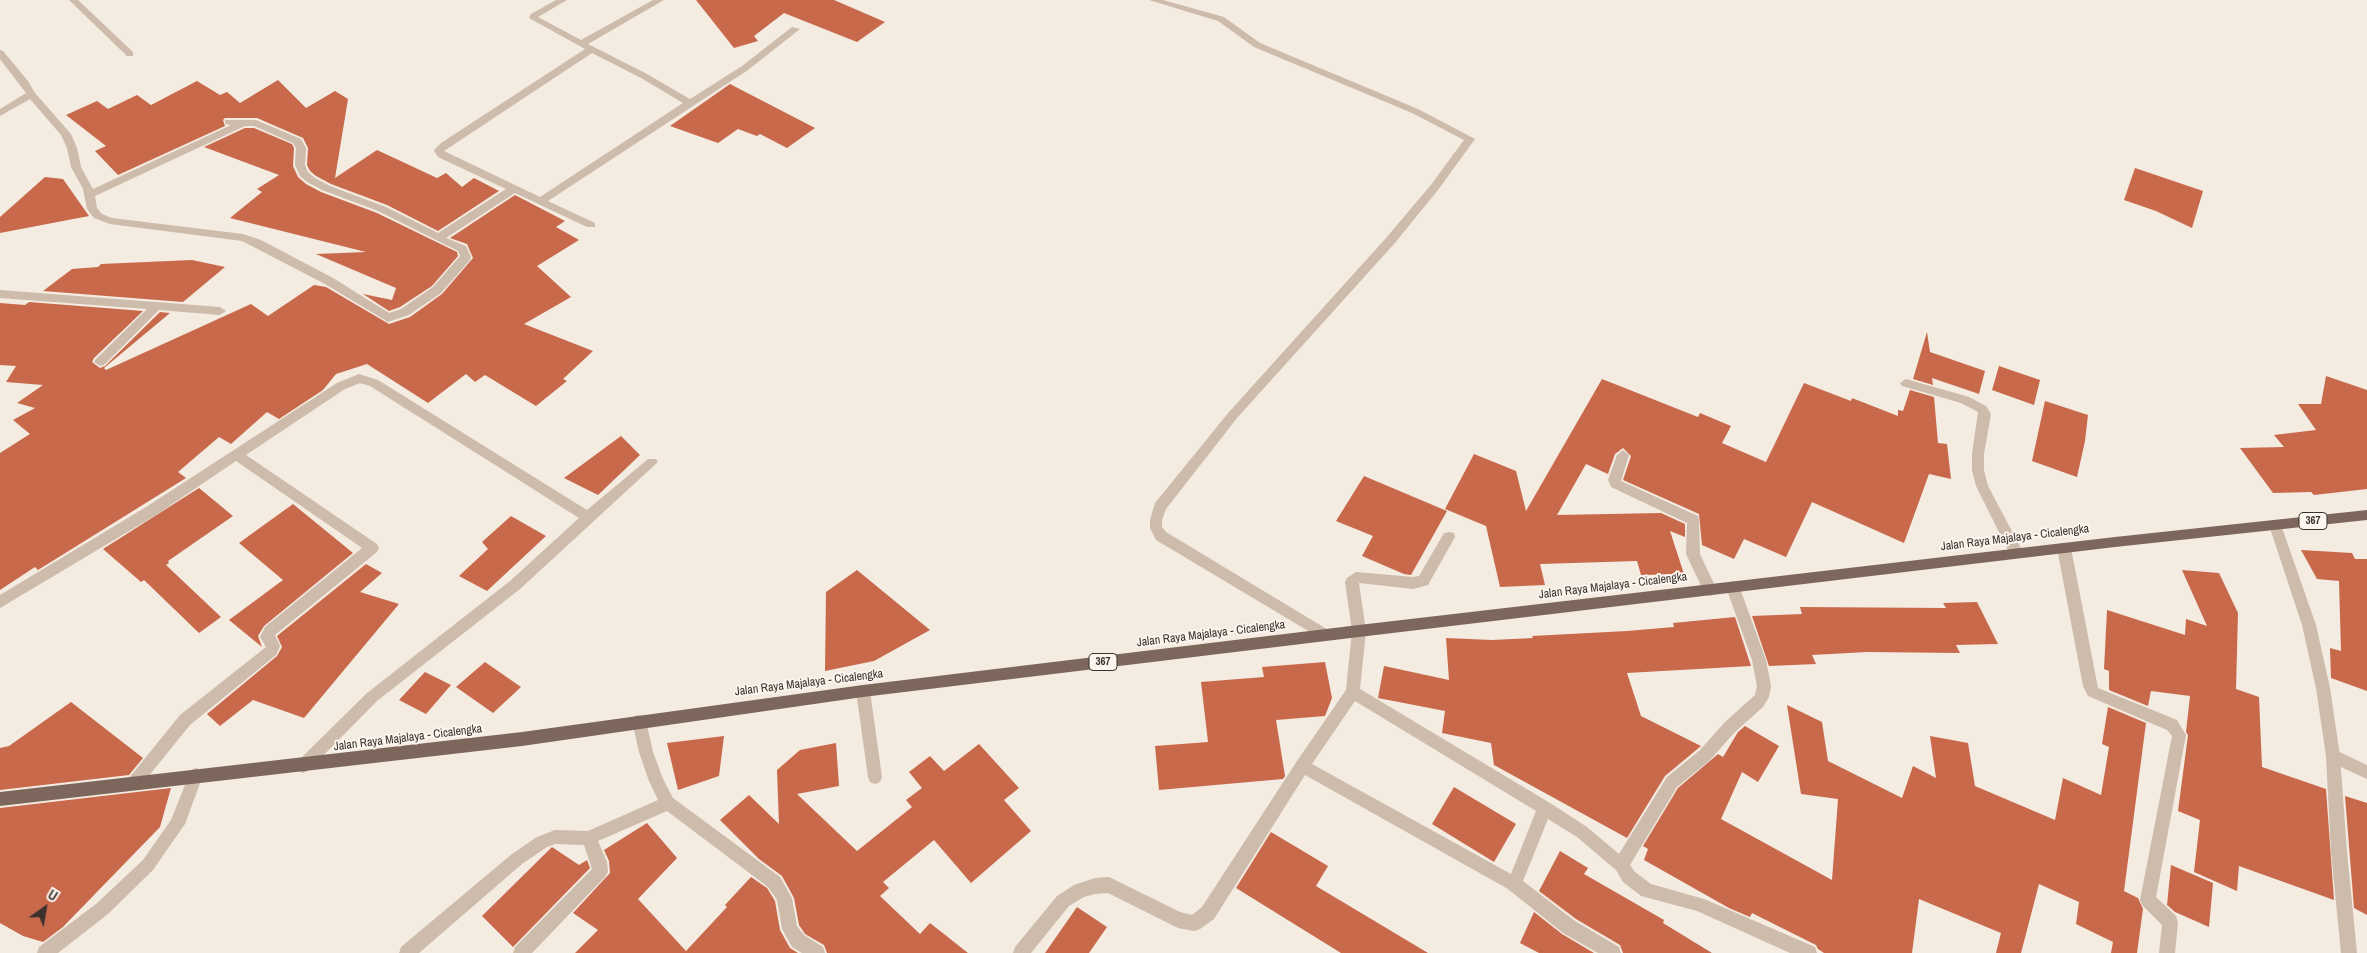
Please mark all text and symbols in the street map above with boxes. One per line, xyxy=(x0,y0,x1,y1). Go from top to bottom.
road number: 367 xyxy=(2299,512,2327,530)
street label: Jalan Raya Majalaya - Cicalengka xyxy=(1940,522,2090,554)
street label: Jalan Raya Majalaya - Cicalengka xyxy=(1538,570,1688,602)
street label: Jalan Raya Majalaya - Cicalengka xyxy=(1136,618,1286,650)
road number: 367 xyxy=(1089,654,1117,670)
street label: Jalan Raya Majalaya - Cicalengka xyxy=(734,667,884,699)
street label: Jalan Raya Majalaya - Cicalengka xyxy=(333,722,483,754)
north arrow xyxy=(20,883,70,933)
text: U xyxy=(45,885,61,905)

